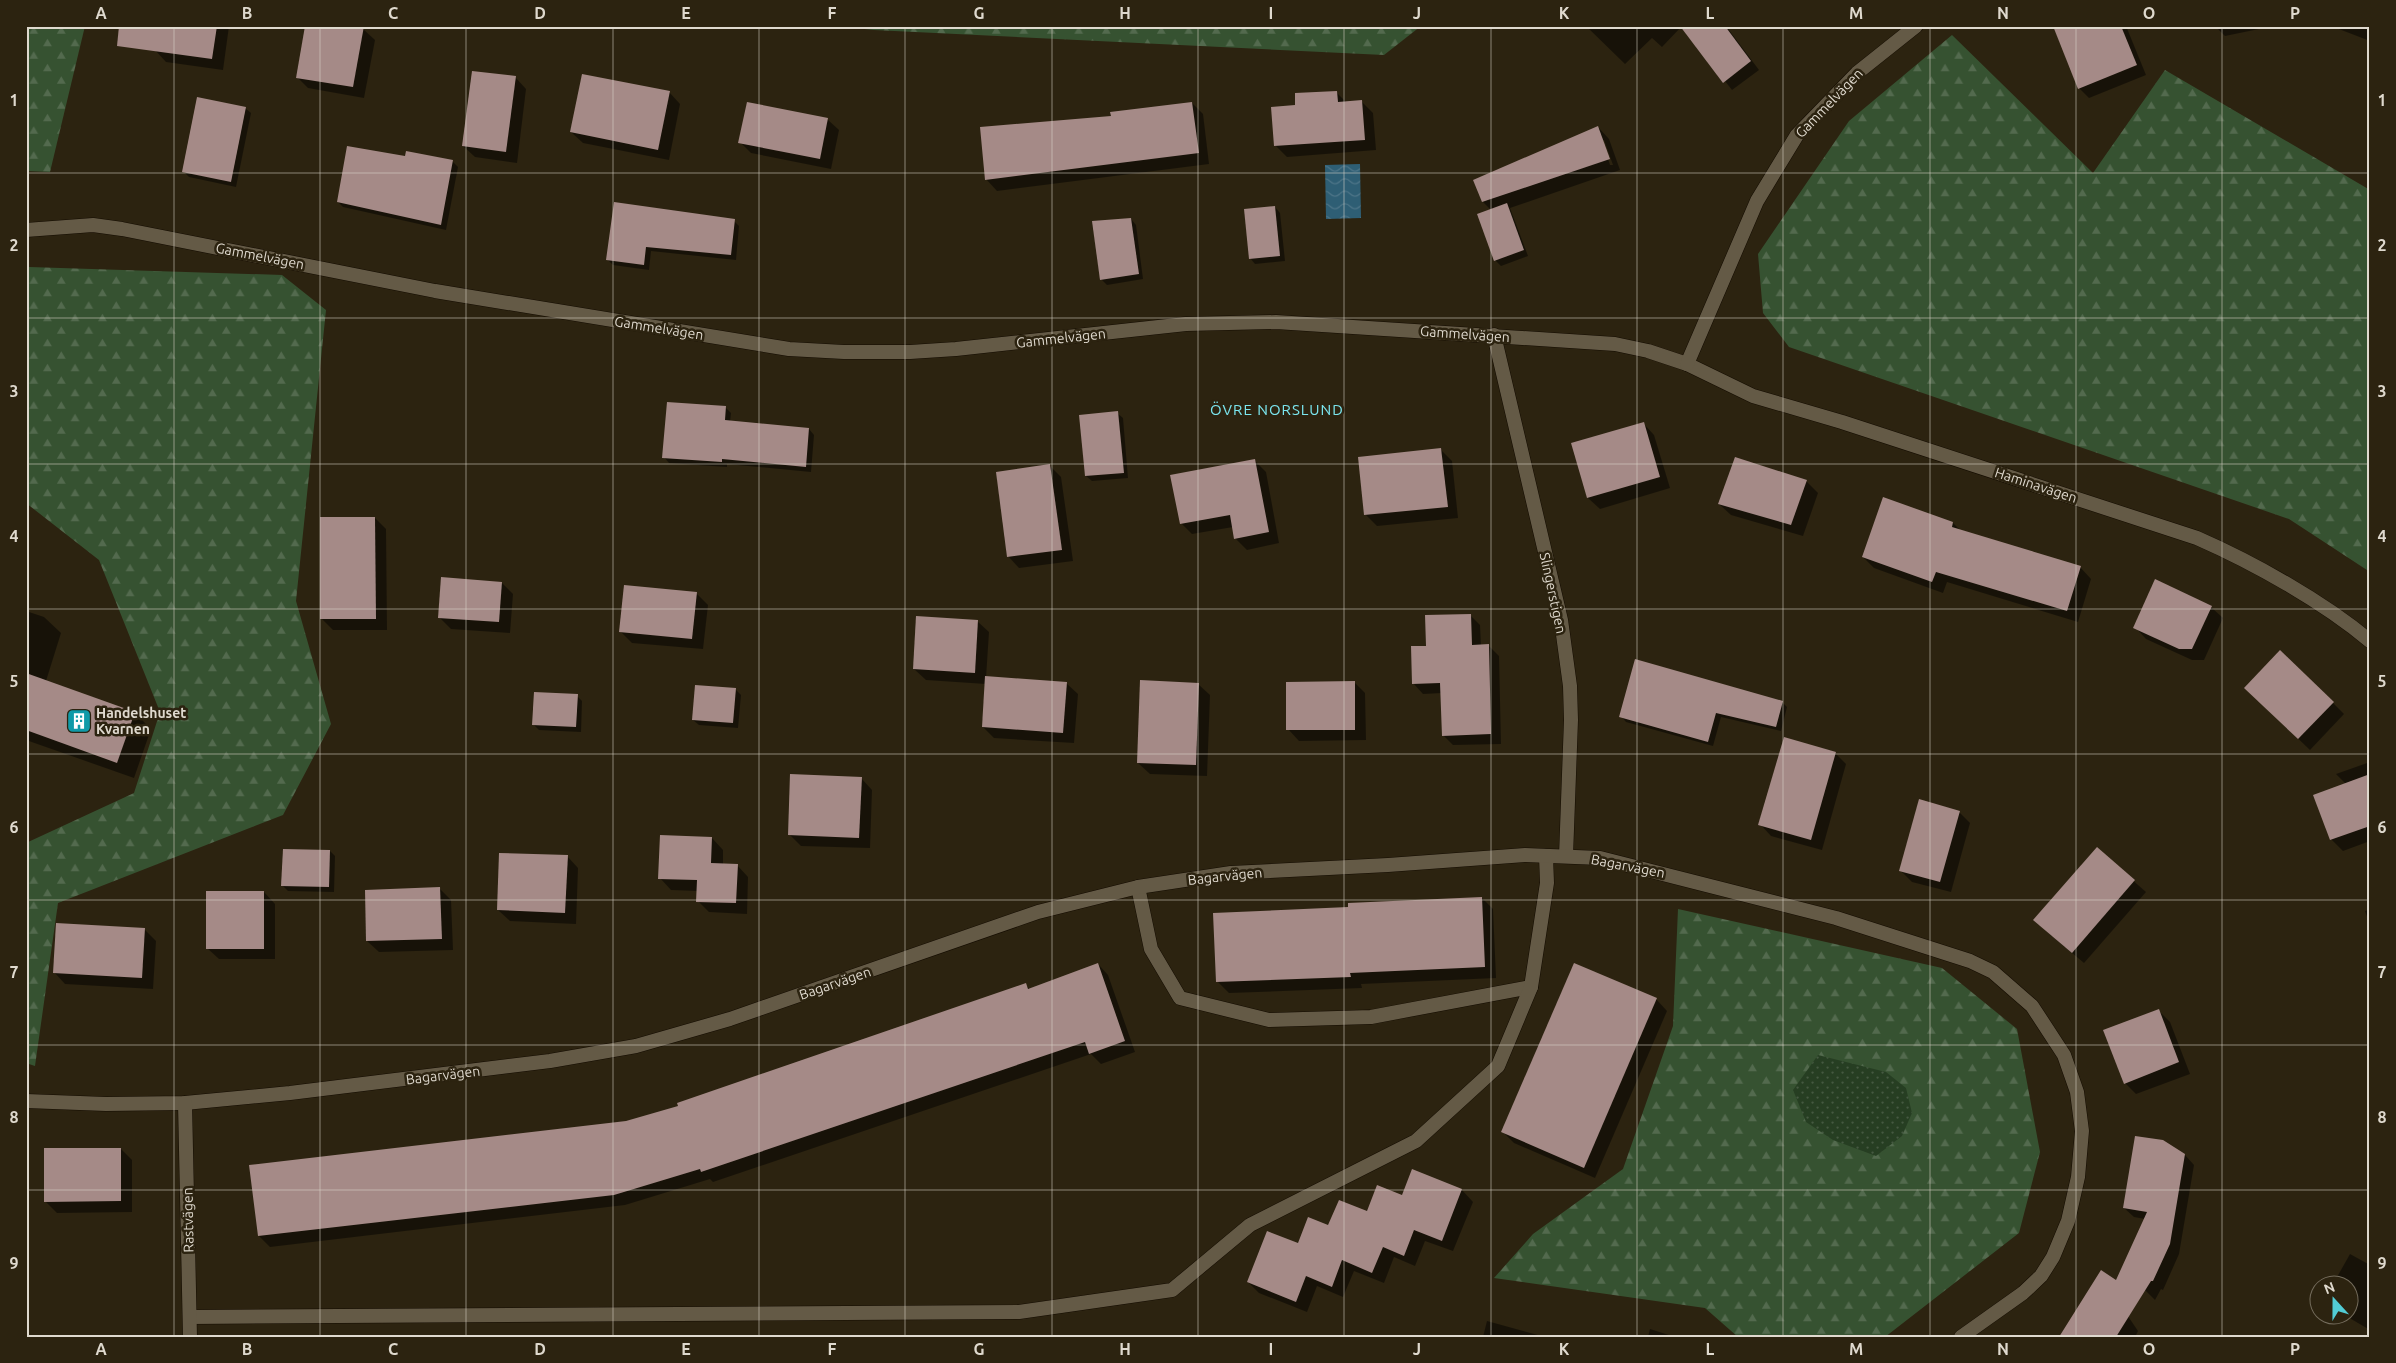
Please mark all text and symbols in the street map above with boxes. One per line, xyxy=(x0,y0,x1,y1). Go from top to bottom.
text: A xyxy=(95,4,107,22)
text: B xyxy=(242,4,252,22)
text: C xyxy=(388,4,398,22)
text: D xyxy=(534,4,546,22)
text: E xyxy=(681,4,691,22)
text: F xyxy=(828,4,837,22)
text: G xyxy=(973,4,985,22)
text: H xyxy=(1119,4,1131,22)
text: I xyxy=(1269,4,1273,22)
text: J xyxy=(1413,4,1421,22)
text: K xyxy=(1559,4,1570,22)
text: L xyxy=(1706,4,1715,22)
text: M xyxy=(1849,4,1863,22)
text: N xyxy=(1997,4,2009,22)
text: O xyxy=(2143,4,2155,22)
text: P xyxy=(2290,4,2300,22)
street label: Gammelvägen xyxy=(1792,65,1866,141)
text: 1 xyxy=(9,91,19,109)
text: 1 xyxy=(2377,91,2387,109)
text: 2 xyxy=(9,236,19,254)
text: 2 xyxy=(2377,236,2387,254)
street label: Gammelvägen xyxy=(214,240,306,272)
street label: Gammelvägen xyxy=(613,313,705,343)
street label: Gammelvägen xyxy=(1420,323,1510,345)
street label: Gammelvägen xyxy=(1016,325,1106,351)
text: 3 xyxy=(9,382,19,400)
text: 3 xyxy=(2377,382,2387,400)
district label: ÖVRE NORSLUND xyxy=(1210,401,1344,418)
street label: Haminavägen xyxy=(1993,464,2079,506)
text: 4 xyxy=(9,527,19,545)
text: 4 xyxy=(2377,527,2387,545)
street label: Slingerstigen xyxy=(1537,551,1569,635)
text: 5 xyxy=(9,672,19,690)
text: 5 xyxy=(2377,672,2387,690)
place label: Handelshuset Kvarnen xyxy=(96,705,186,737)
building icon: Handelshuset Kvarnen xyxy=(66,708,92,734)
text: 6 xyxy=(9,818,19,836)
text: 6 xyxy=(2377,818,2387,836)
street label: Bagarvägen xyxy=(1590,851,1666,881)
street label: Bagarvägen xyxy=(1187,864,1263,888)
text: 7 xyxy=(9,963,19,981)
street label: Bagarvägen xyxy=(797,963,873,1003)
text: 7 xyxy=(2377,963,2387,981)
street label: Bagarvägen xyxy=(405,1063,481,1087)
text: 8 xyxy=(9,1108,19,1126)
text: 8 xyxy=(2377,1108,2387,1126)
street label: Rastvägen xyxy=(179,1187,197,1253)
text: 9 xyxy=(9,1254,19,1272)
text: 9 xyxy=(2377,1254,2387,1272)
north arrow xyxy=(2308,1276,2358,1326)
text: N xyxy=(2322,1279,2337,1297)
text: A xyxy=(95,1340,107,1358)
text: B xyxy=(242,1340,252,1358)
text: C xyxy=(388,1340,398,1358)
text: D xyxy=(534,1340,546,1358)
text: E xyxy=(681,1340,691,1358)
text: F xyxy=(828,1340,837,1358)
text: G xyxy=(973,1340,985,1358)
text: H xyxy=(1119,1340,1131,1358)
text: I xyxy=(1269,1340,1273,1358)
text: J xyxy=(1413,1340,1421,1358)
text: K xyxy=(1559,1340,1570,1358)
text: L xyxy=(1706,1340,1715,1358)
text: M xyxy=(1849,1340,1863,1358)
text: N xyxy=(1997,1340,2009,1358)
text: O xyxy=(2143,1340,2155,1358)
text: P xyxy=(2290,1340,2300,1358)

